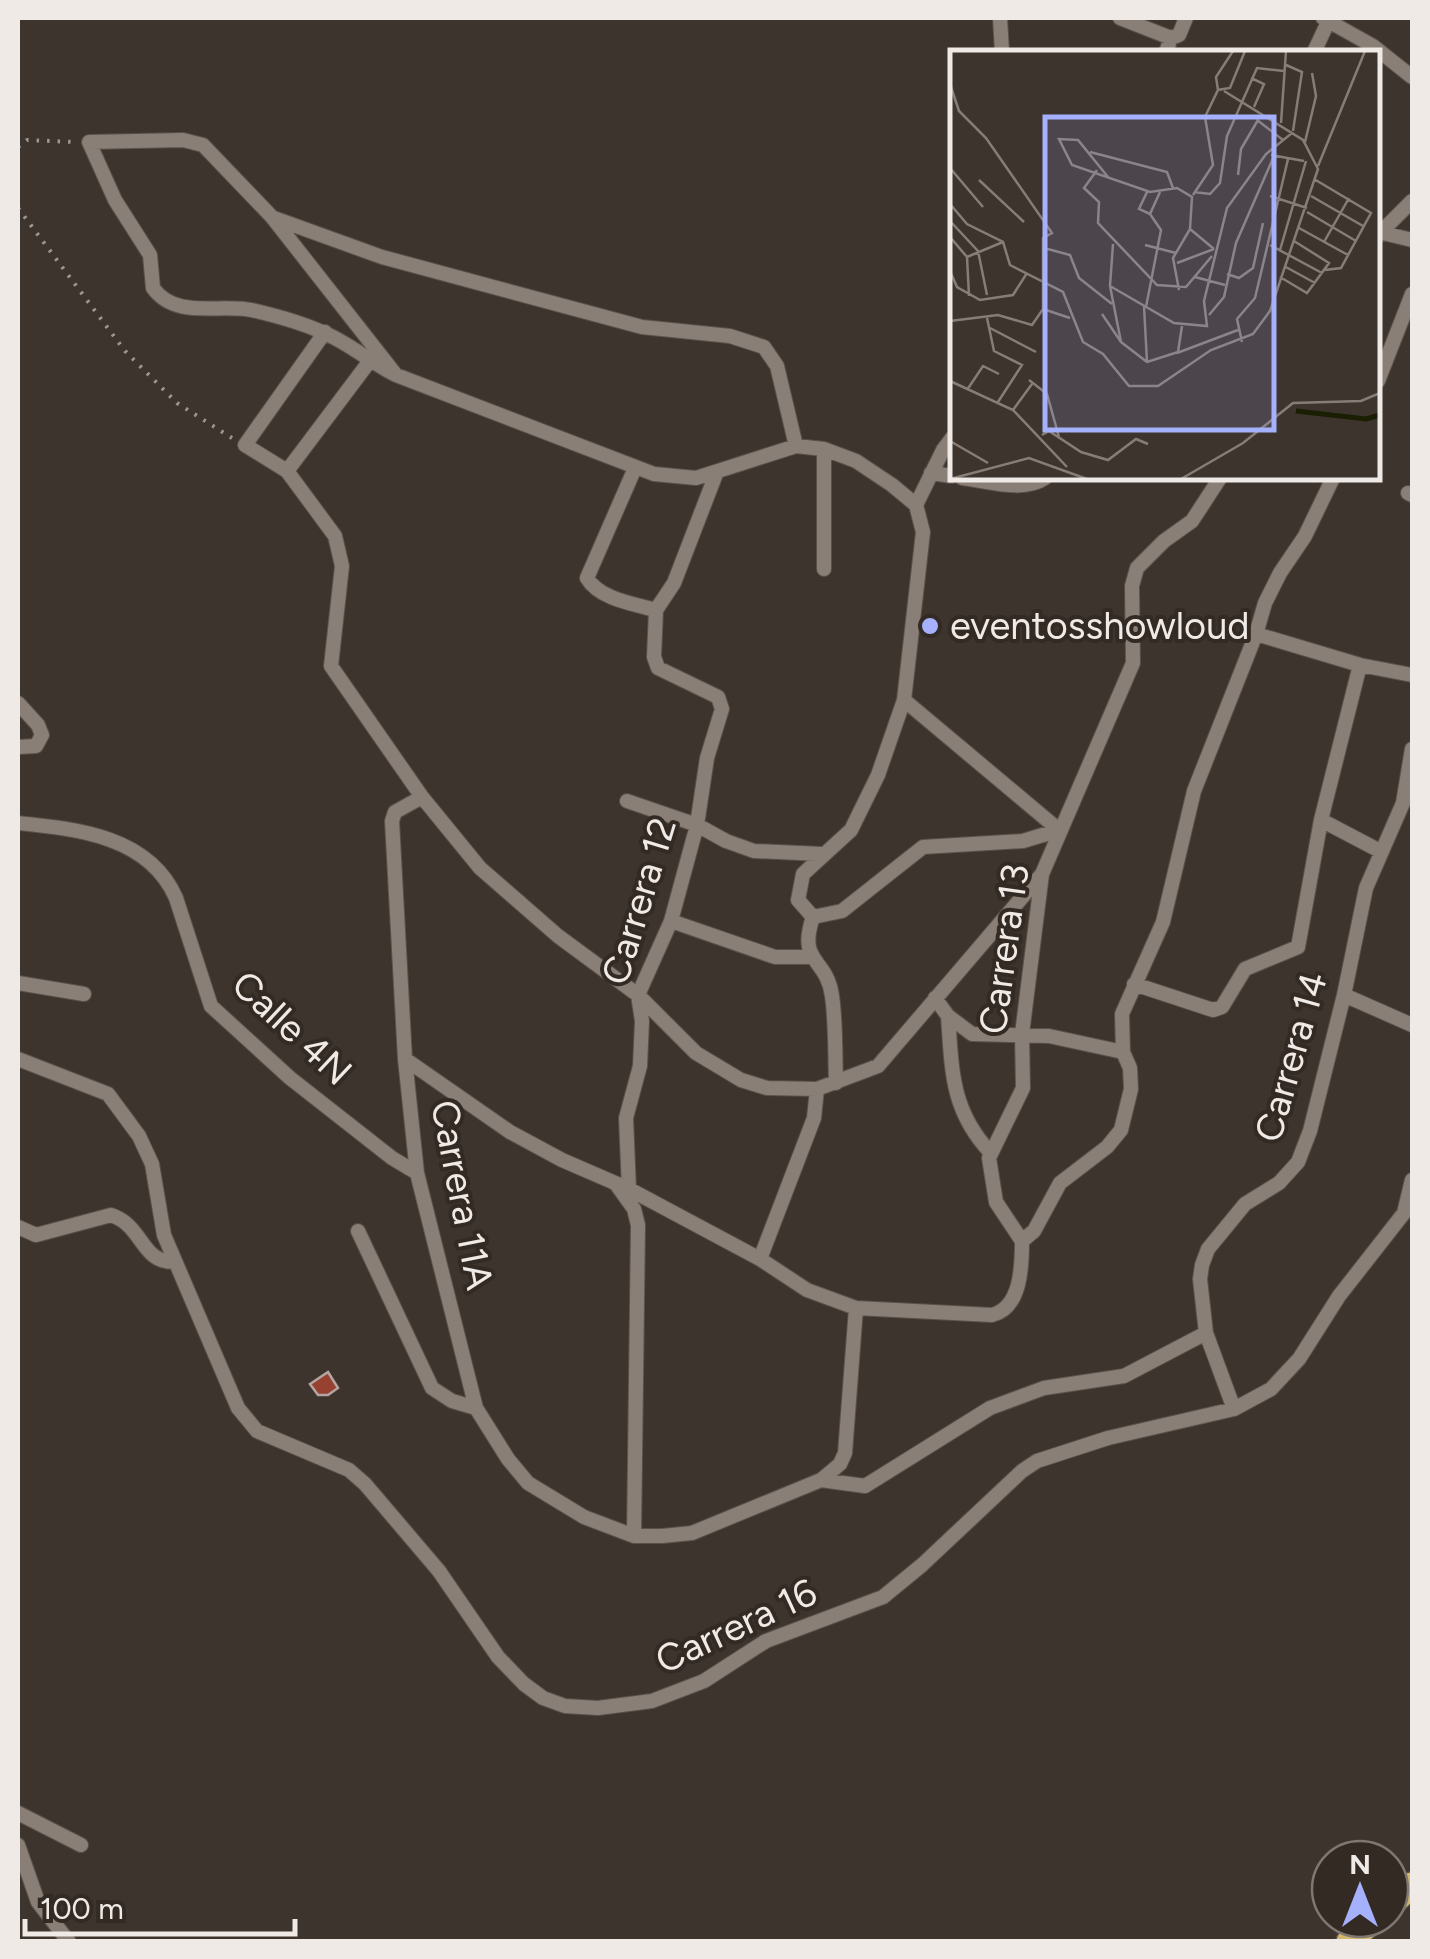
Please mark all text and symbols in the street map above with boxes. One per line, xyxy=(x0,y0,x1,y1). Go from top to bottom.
inset map xyxy=(950,50,1380,480)
place label: eventosshowloud xyxy=(950,603,1250,649)
marker: eventosshowloud xyxy=(919,615,941,637)
street label: Carrera 12 xyxy=(592,812,686,990)
street label: Carrera 13 xyxy=(969,861,1039,1037)
street label: Calle 4N xyxy=(223,961,361,1095)
street label: Carrera 14 xyxy=(1245,967,1337,1147)
street label: Carrera 11A xyxy=(421,1096,503,1294)
street label: Carrera 16 xyxy=(648,1569,824,1683)
north arrow xyxy=(1310,1839,1410,1939)
text: N xyxy=(1349,1847,1371,1881)
scale bar xyxy=(25,1874,295,1936)
text: 100 m xyxy=(40,1890,124,1927)

